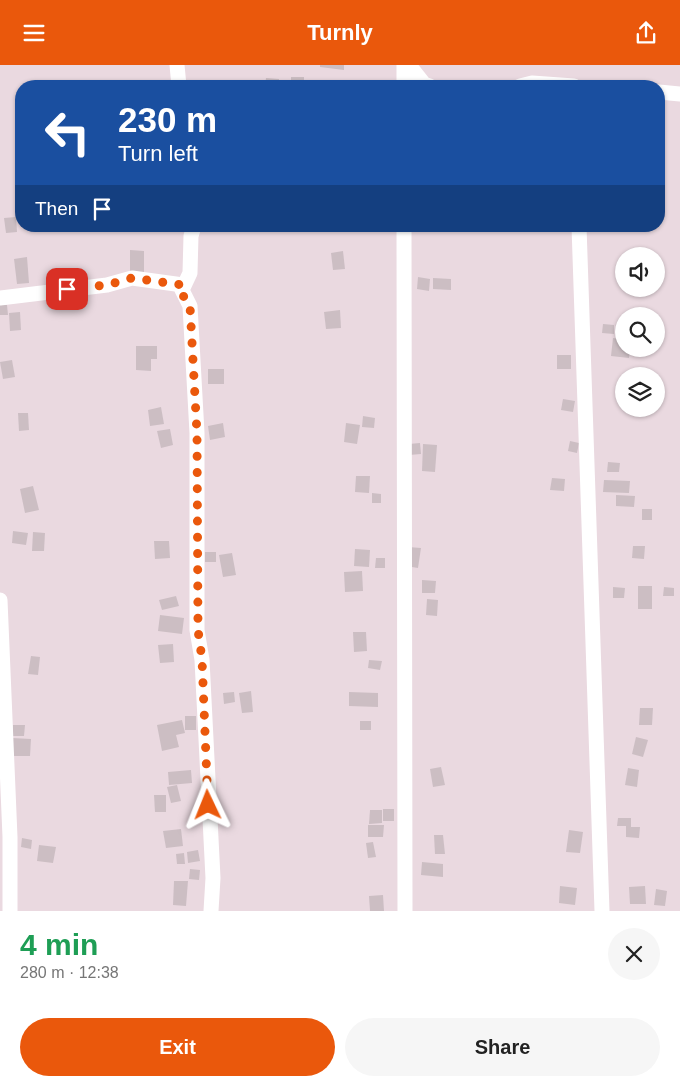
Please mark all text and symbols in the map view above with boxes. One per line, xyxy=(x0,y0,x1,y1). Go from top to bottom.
icon: menu xyxy=(20,19,48,47)
icon: share xyxy=(632,19,660,47)
text: Turnly xyxy=(307,20,373,45)
icon: left xyxy=(35,100,100,165)
text: 230 m xyxy=(118,100,217,139)
text: Turn left xyxy=(118,141,198,166)
icon: arrive xyxy=(88,195,116,223)
text: Then xyxy=(35,198,78,219)
map controls xyxy=(615,247,665,417)
button: sound xyxy=(615,247,665,297)
pin xyxy=(46,268,88,310)
icon: arrive xyxy=(53,275,81,303)
button: search xyxy=(615,307,665,357)
button: layers xyxy=(615,367,665,417)
position arrow xyxy=(181,778,233,830)
text: 4 min xyxy=(20,928,98,961)
button: close xyxy=(608,928,660,980)
text: 280 m · 12:38 xyxy=(20,964,119,981)
button: Exit xyxy=(20,1018,335,1076)
button: Share xyxy=(345,1018,660,1076)

